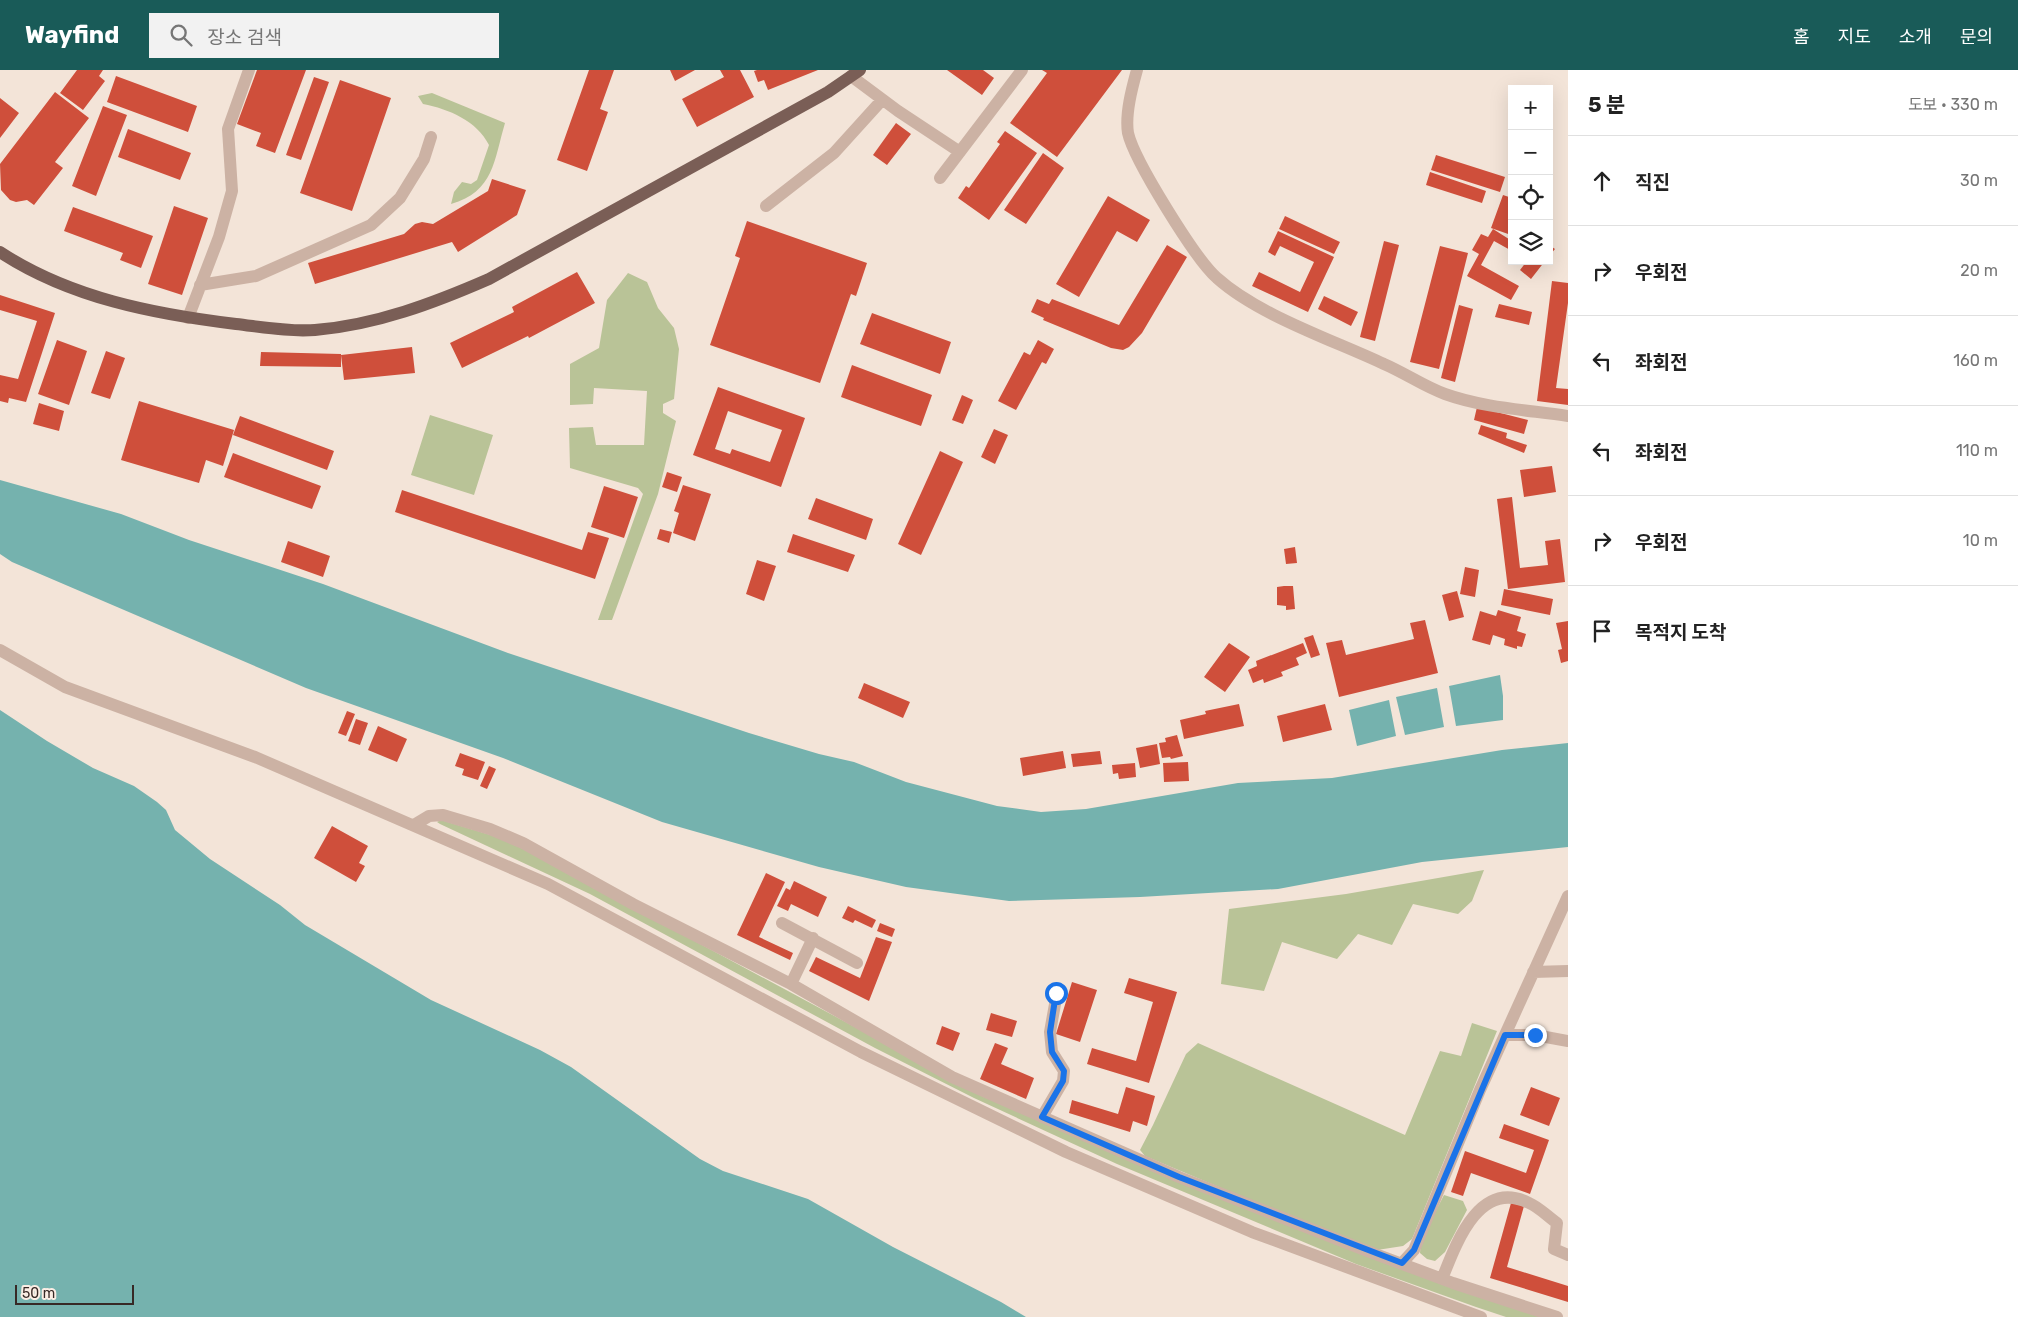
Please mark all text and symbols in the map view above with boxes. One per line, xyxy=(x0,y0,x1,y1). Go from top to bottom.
search box xyxy=(149,13,499,58)
text: Wayfind xyxy=(25,21,119,49)
icon: search xyxy=(167,21,195,49)
text: 장소 검색 xyxy=(207,26,282,49)
text: 홈 xyxy=(1793,26,1810,48)
text: 지도 xyxy=(1838,26,1871,48)
text: 소개 xyxy=(1899,26,1932,48)
text: 문의 xyxy=(1960,26,1993,48)
map controls xyxy=(1508,85,1553,265)
button: + xyxy=(1508,85,1553,130)
text: 5 분 xyxy=(1588,92,1625,117)
text: 도보 · 330 m xyxy=(1908,95,1998,114)
button: − xyxy=(1508,130,1553,175)
icon: ahead xyxy=(1588,167,1616,195)
text: 직진 xyxy=(1635,171,1670,194)
text: 30 m xyxy=(1960,171,1998,190)
button: locate xyxy=(1508,175,1553,220)
button: layers xyxy=(1508,220,1553,265)
icon: right xyxy=(1588,257,1616,285)
text: 우회전 xyxy=(1635,261,1687,284)
text: 20 m xyxy=(1960,261,1998,280)
icon: left xyxy=(1588,347,1616,375)
text: 좌회전 xyxy=(1635,351,1687,374)
text: 160 m xyxy=(1953,351,1998,370)
icon: left xyxy=(1588,437,1616,465)
text: 좌회전 xyxy=(1635,441,1687,464)
text: 110 m xyxy=(1956,441,1998,460)
icon: right xyxy=(1588,527,1616,555)
text: 우회전 xyxy=(1635,531,1687,554)
text: 10 m xyxy=(1963,531,1998,550)
icon: arrive xyxy=(1588,617,1616,645)
text: 목적지 도착 xyxy=(1635,621,1726,644)
route start xyxy=(1045,982,1068,1005)
route end xyxy=(1524,1024,1547,1047)
scale bar xyxy=(15,1282,134,1305)
text: 50 m xyxy=(22,1285,55,1302)

